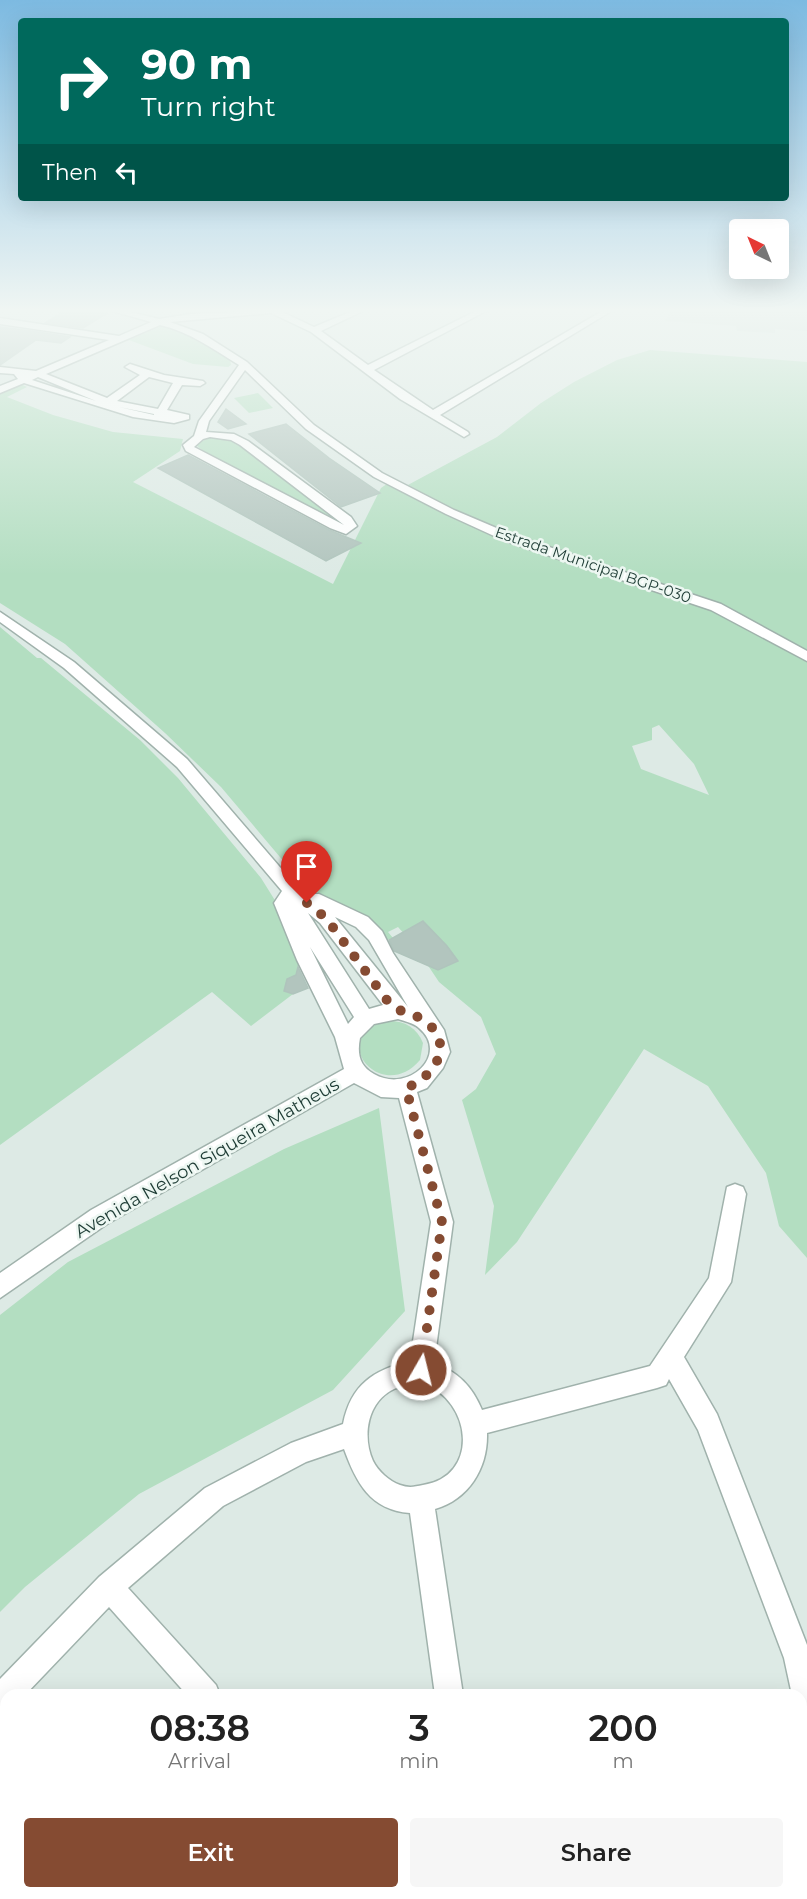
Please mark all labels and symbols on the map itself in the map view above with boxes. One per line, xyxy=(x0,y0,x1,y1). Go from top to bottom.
north arrow xyxy=(729,219,789,279)
street label: Estrada Municipal BGP-030 xyxy=(493,522,694,607)
pin xyxy=(281,841,332,903)
street label: Avenida Nelson Siqueira Matheus xyxy=(71,1073,343,1243)
position arrow xyxy=(389,1338,453,1402)

